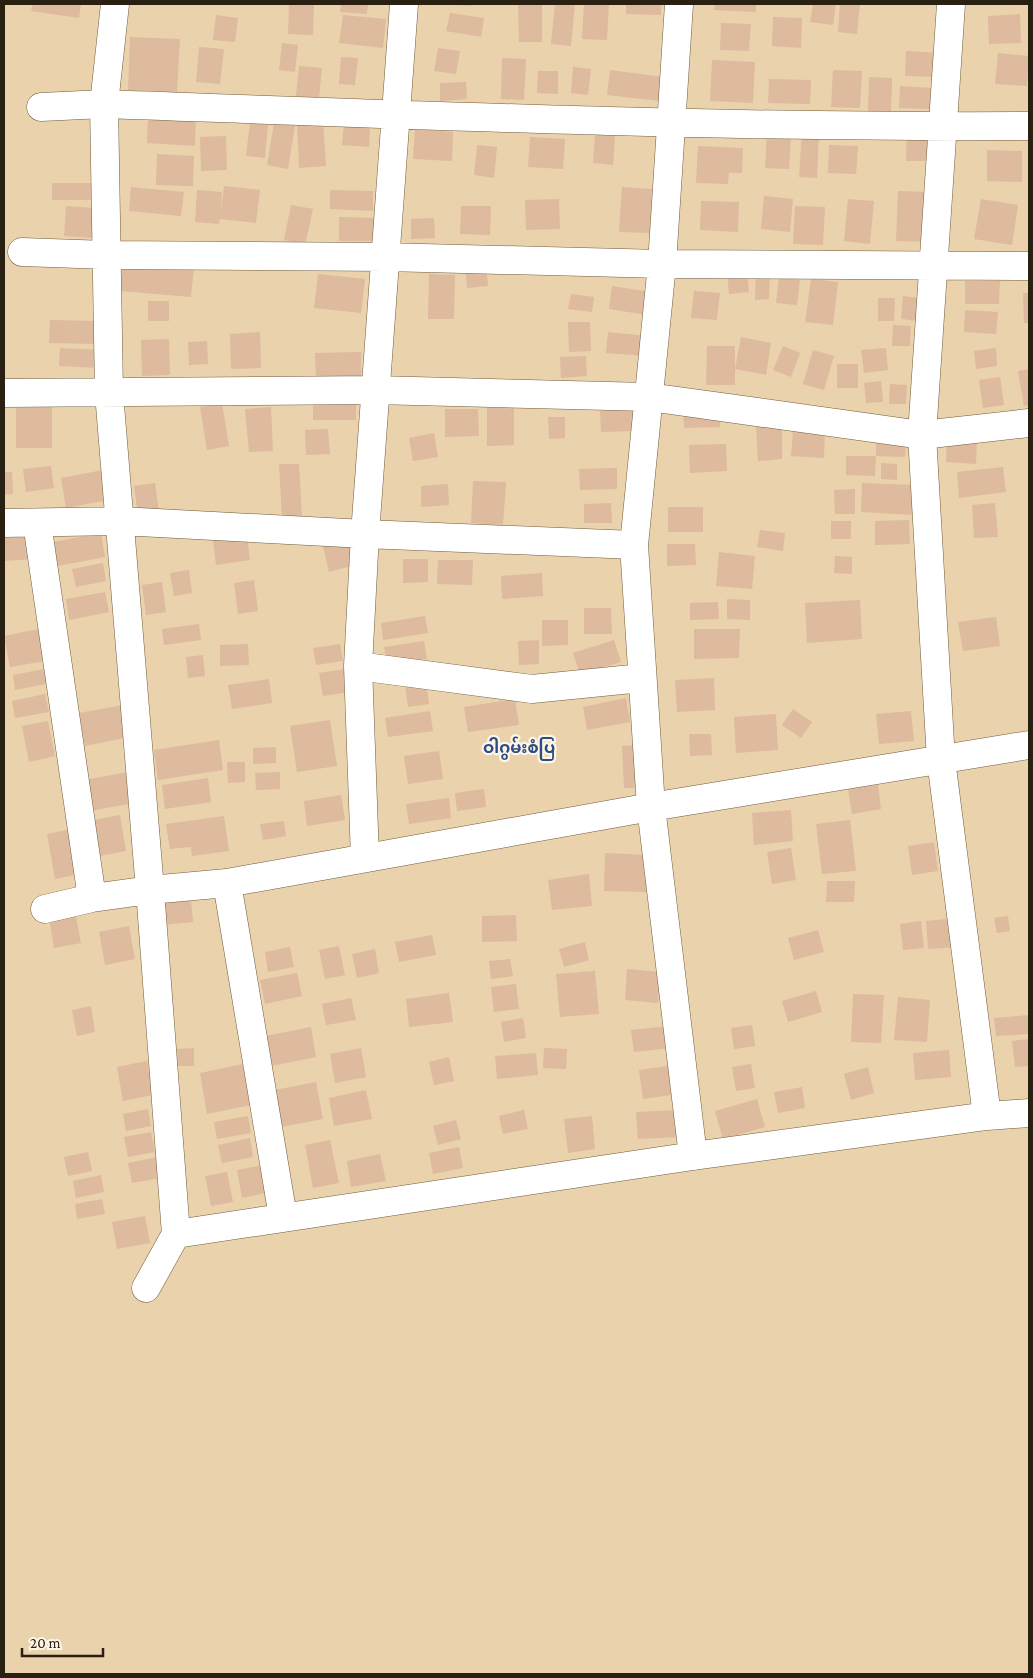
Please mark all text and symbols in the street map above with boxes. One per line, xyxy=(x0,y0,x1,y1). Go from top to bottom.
district label: ဝါဂွမ်းစံပြ xyxy=(483,736,555,761)
scale bar xyxy=(22,1626,104,1658)
text: 20 m xyxy=(30,1635,61,1651)

